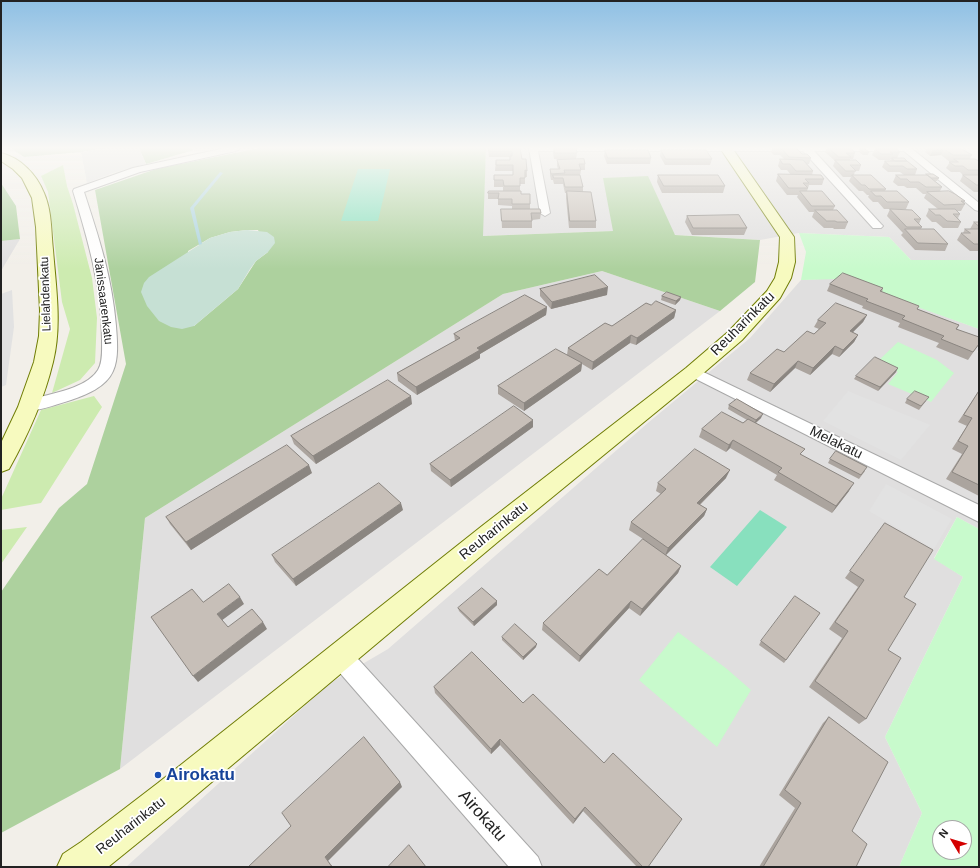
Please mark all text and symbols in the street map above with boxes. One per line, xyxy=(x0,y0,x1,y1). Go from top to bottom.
street label: Lielahdenkatu xyxy=(38,256,54,332)
street label: Jänissaarenkatu xyxy=(91,257,115,345)
street label: Reuharinkatu xyxy=(708,289,778,359)
street label: Melakatu xyxy=(807,423,865,463)
street label: Reuharinkatu xyxy=(456,498,532,564)
place label: Airokatu xyxy=(166,765,235,785)
marker: Airokatu xyxy=(153,770,163,780)
street label: Airokatu xyxy=(454,786,510,846)
street label: Reuharinkatu xyxy=(93,794,169,858)
north arrow xyxy=(932,820,972,860)
text: N xyxy=(936,826,951,840)

